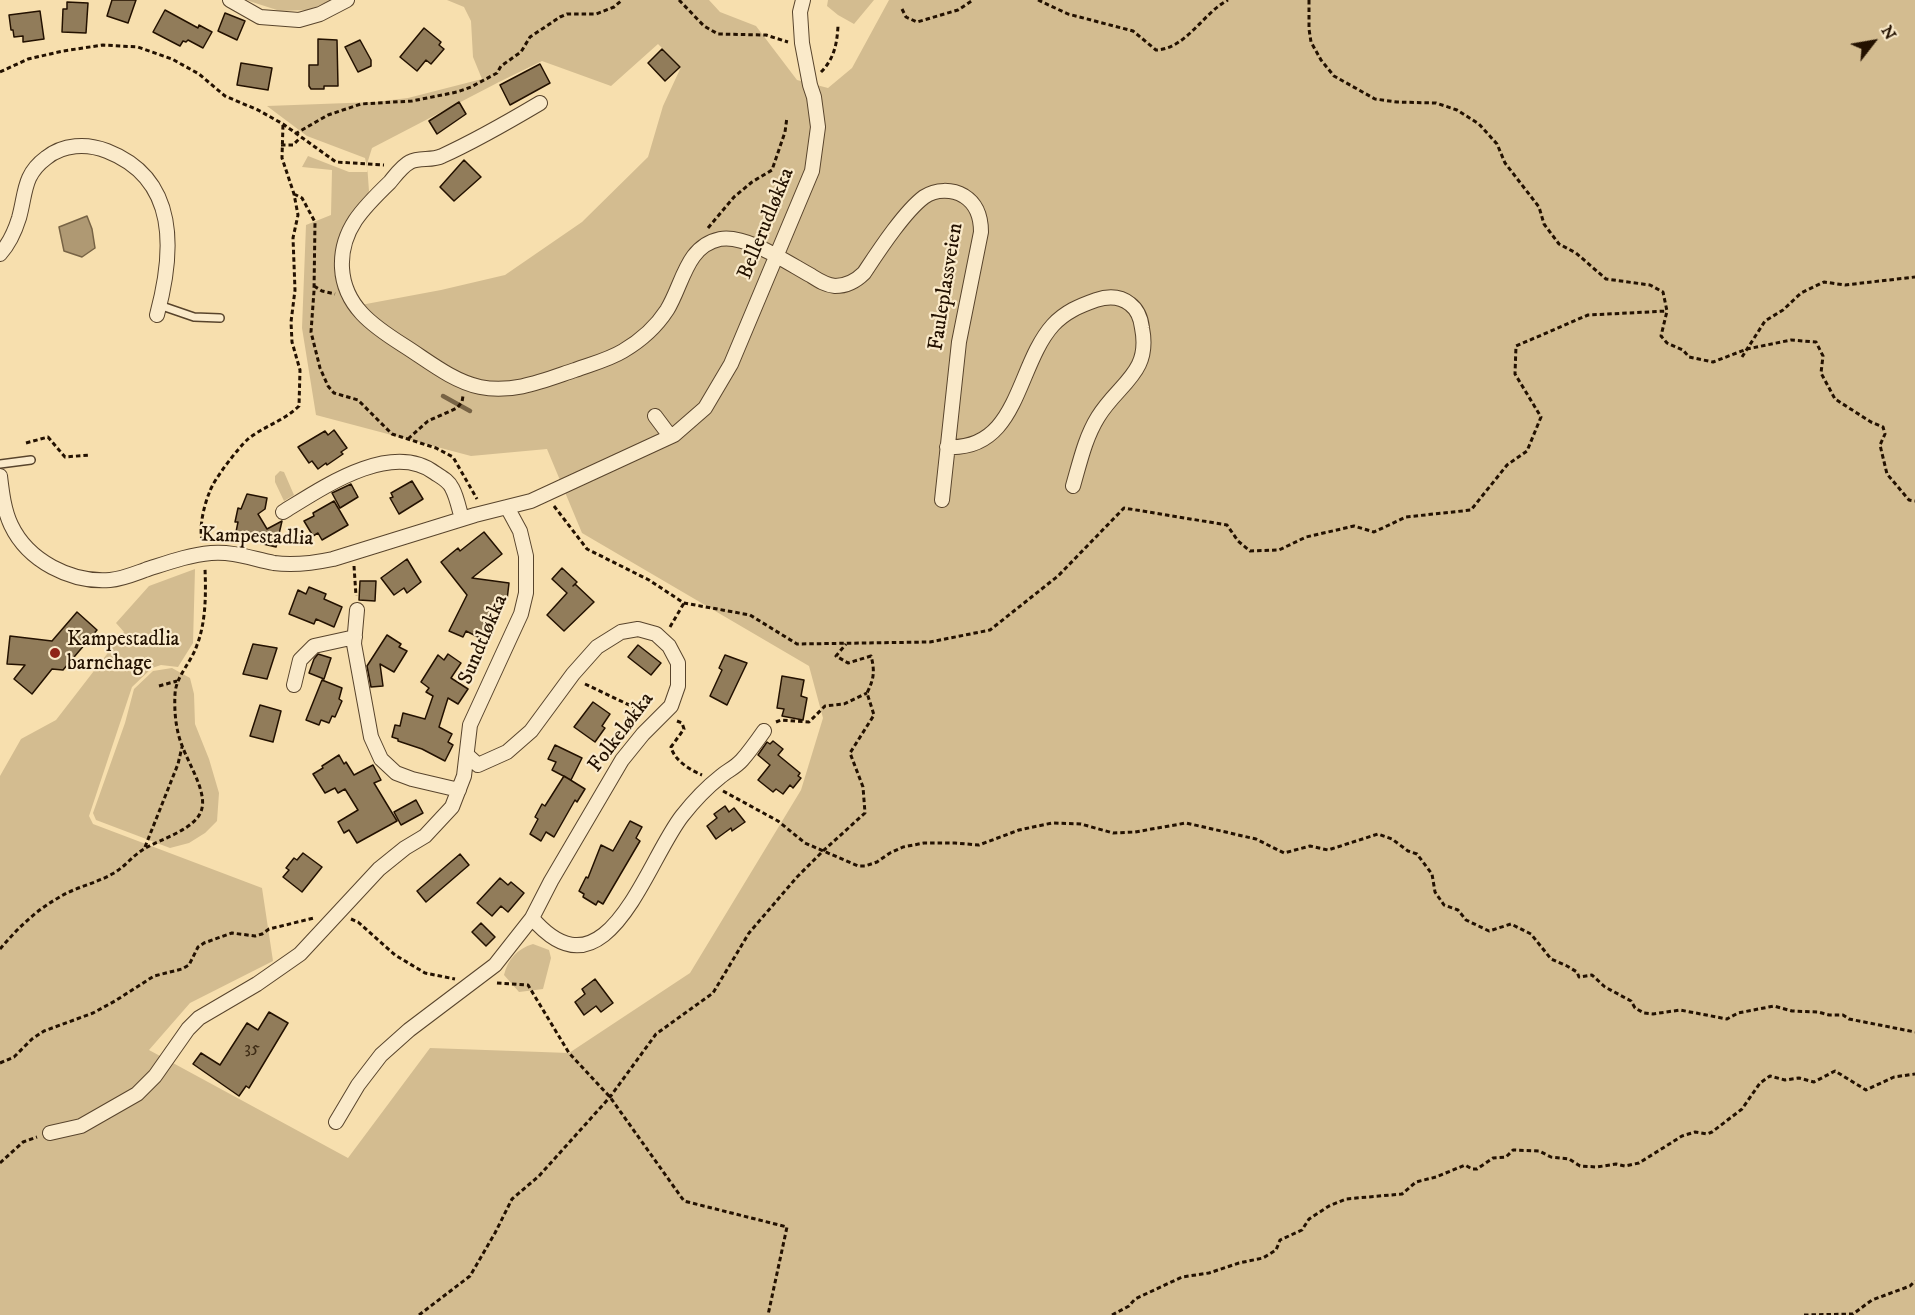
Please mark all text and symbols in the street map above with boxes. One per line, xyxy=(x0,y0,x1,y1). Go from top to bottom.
north arrow xyxy=(1843,12,1903,72)
text: N xyxy=(1876,22,1900,44)
street label: Bellerudløkka xyxy=(733,165,801,283)
street label: Fauleplassveien xyxy=(924,221,970,353)
street label: Kampestadlia xyxy=(200,523,314,553)
street label: Sundtløkka xyxy=(454,591,514,689)
place label: Kampestadlia barnehage xyxy=(67,628,179,678)
marker: Kampestadlia barnehage xyxy=(48,646,62,660)
street label: Folkeløkka xyxy=(584,688,660,778)
house number: 35 xyxy=(244,1038,260,1060)

